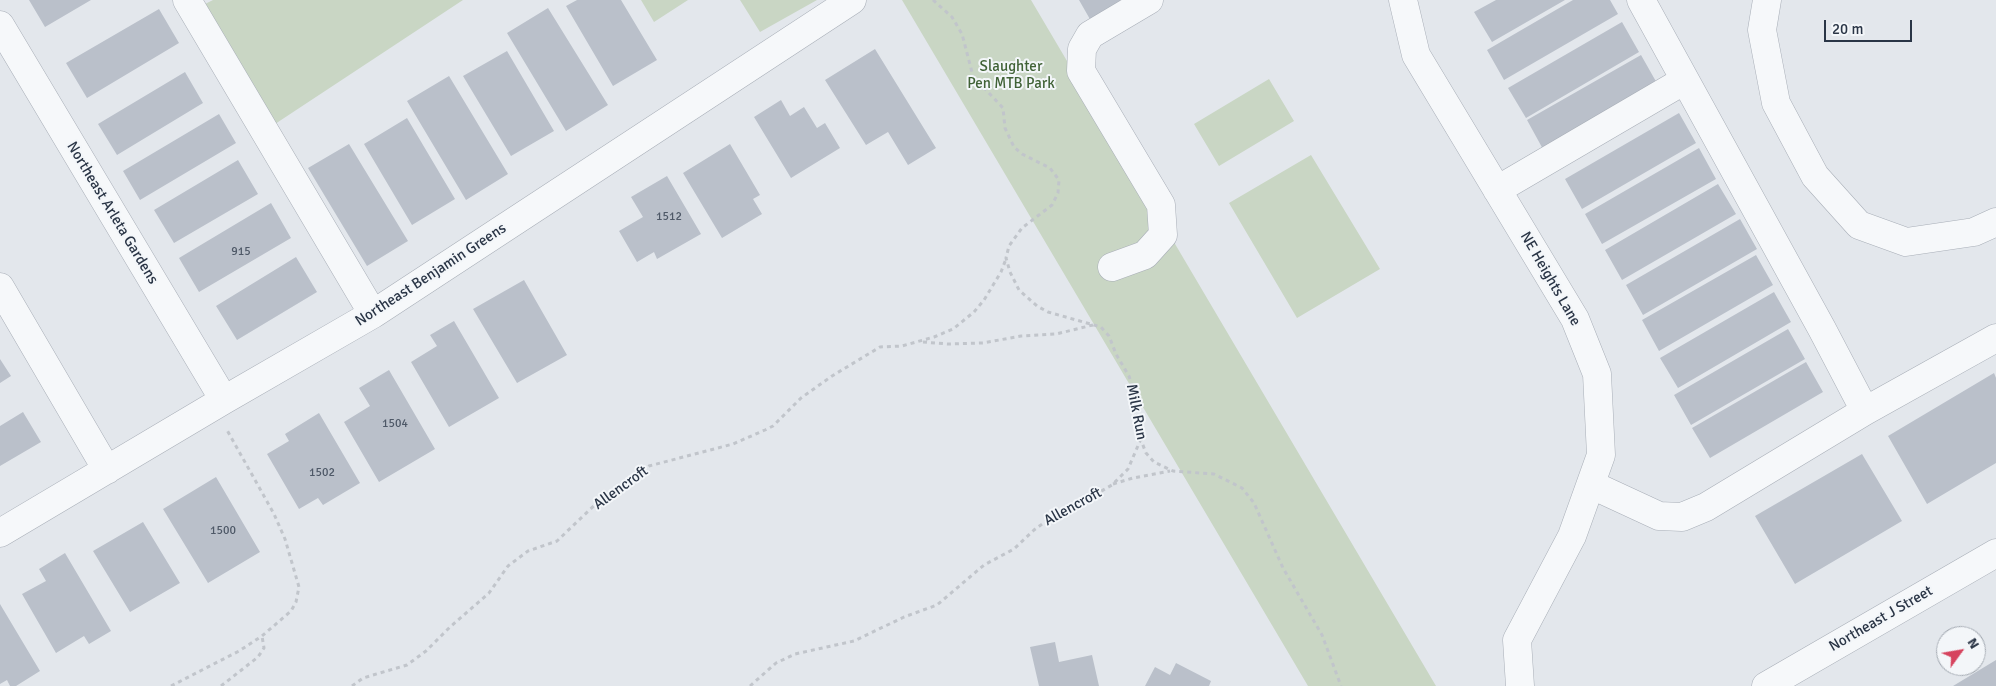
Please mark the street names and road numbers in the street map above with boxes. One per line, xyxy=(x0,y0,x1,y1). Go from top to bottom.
street label: Northeast Arleta Gardens xyxy=(62,139,162,287)
street label: Northeast Benjamin Greens xyxy=(352,219,510,331)
street label: NE Heights Lane xyxy=(1516,229,1584,329)
street label: Milk Run xyxy=(1122,383,1150,441)
street label: Allencroft xyxy=(590,462,652,514)
street label: Allencroft xyxy=(1041,484,1105,530)
street label: Northeast J Street xyxy=(1826,582,1936,656)

